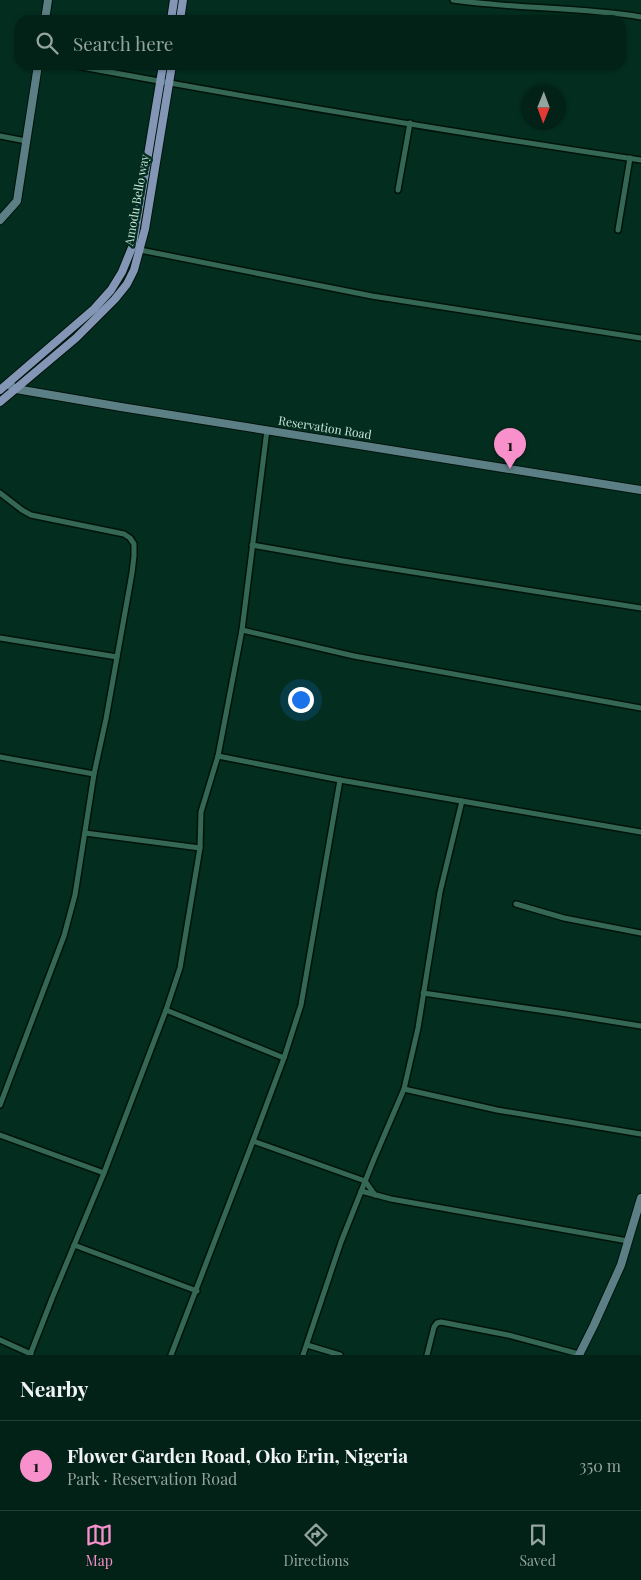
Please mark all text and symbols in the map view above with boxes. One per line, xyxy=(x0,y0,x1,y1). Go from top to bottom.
search box xyxy=(15,15,626,70)
icon: search xyxy=(33,29,61,57)
text: Search here xyxy=(73,30,173,56)
north arrow xyxy=(521,85,566,130)
street label: Amodu Bello way xyxy=(120,153,152,248)
street label: Reservation Road xyxy=(277,412,373,442)
pin: 1 xyxy=(494,428,526,469)
your location xyxy=(288,687,314,713)
text: Nearby xyxy=(20,1374,89,1402)
text: Flower Garden Road, Oko Erin, Nigeria xyxy=(67,1442,408,1468)
text: 1 xyxy=(33,1455,39,1476)
text: 350 m xyxy=(579,1455,621,1476)
text: Park · Reservation Road xyxy=(67,1468,237,1489)
tab: Map xyxy=(85,1521,113,1570)
tab: Directions xyxy=(284,1521,349,1570)
tab: Saved xyxy=(519,1521,556,1570)

